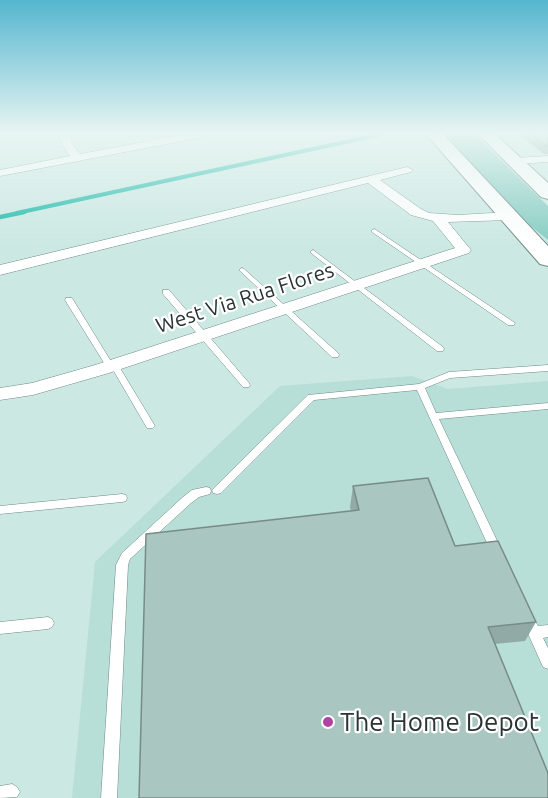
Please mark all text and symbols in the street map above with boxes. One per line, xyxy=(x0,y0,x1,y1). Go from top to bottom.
street label: West Via Rua Flores xyxy=(153,257,337,339)
place label: The Home Depot xyxy=(340,706,539,738)
marker: The Home Depot xyxy=(321,715,335,729)

